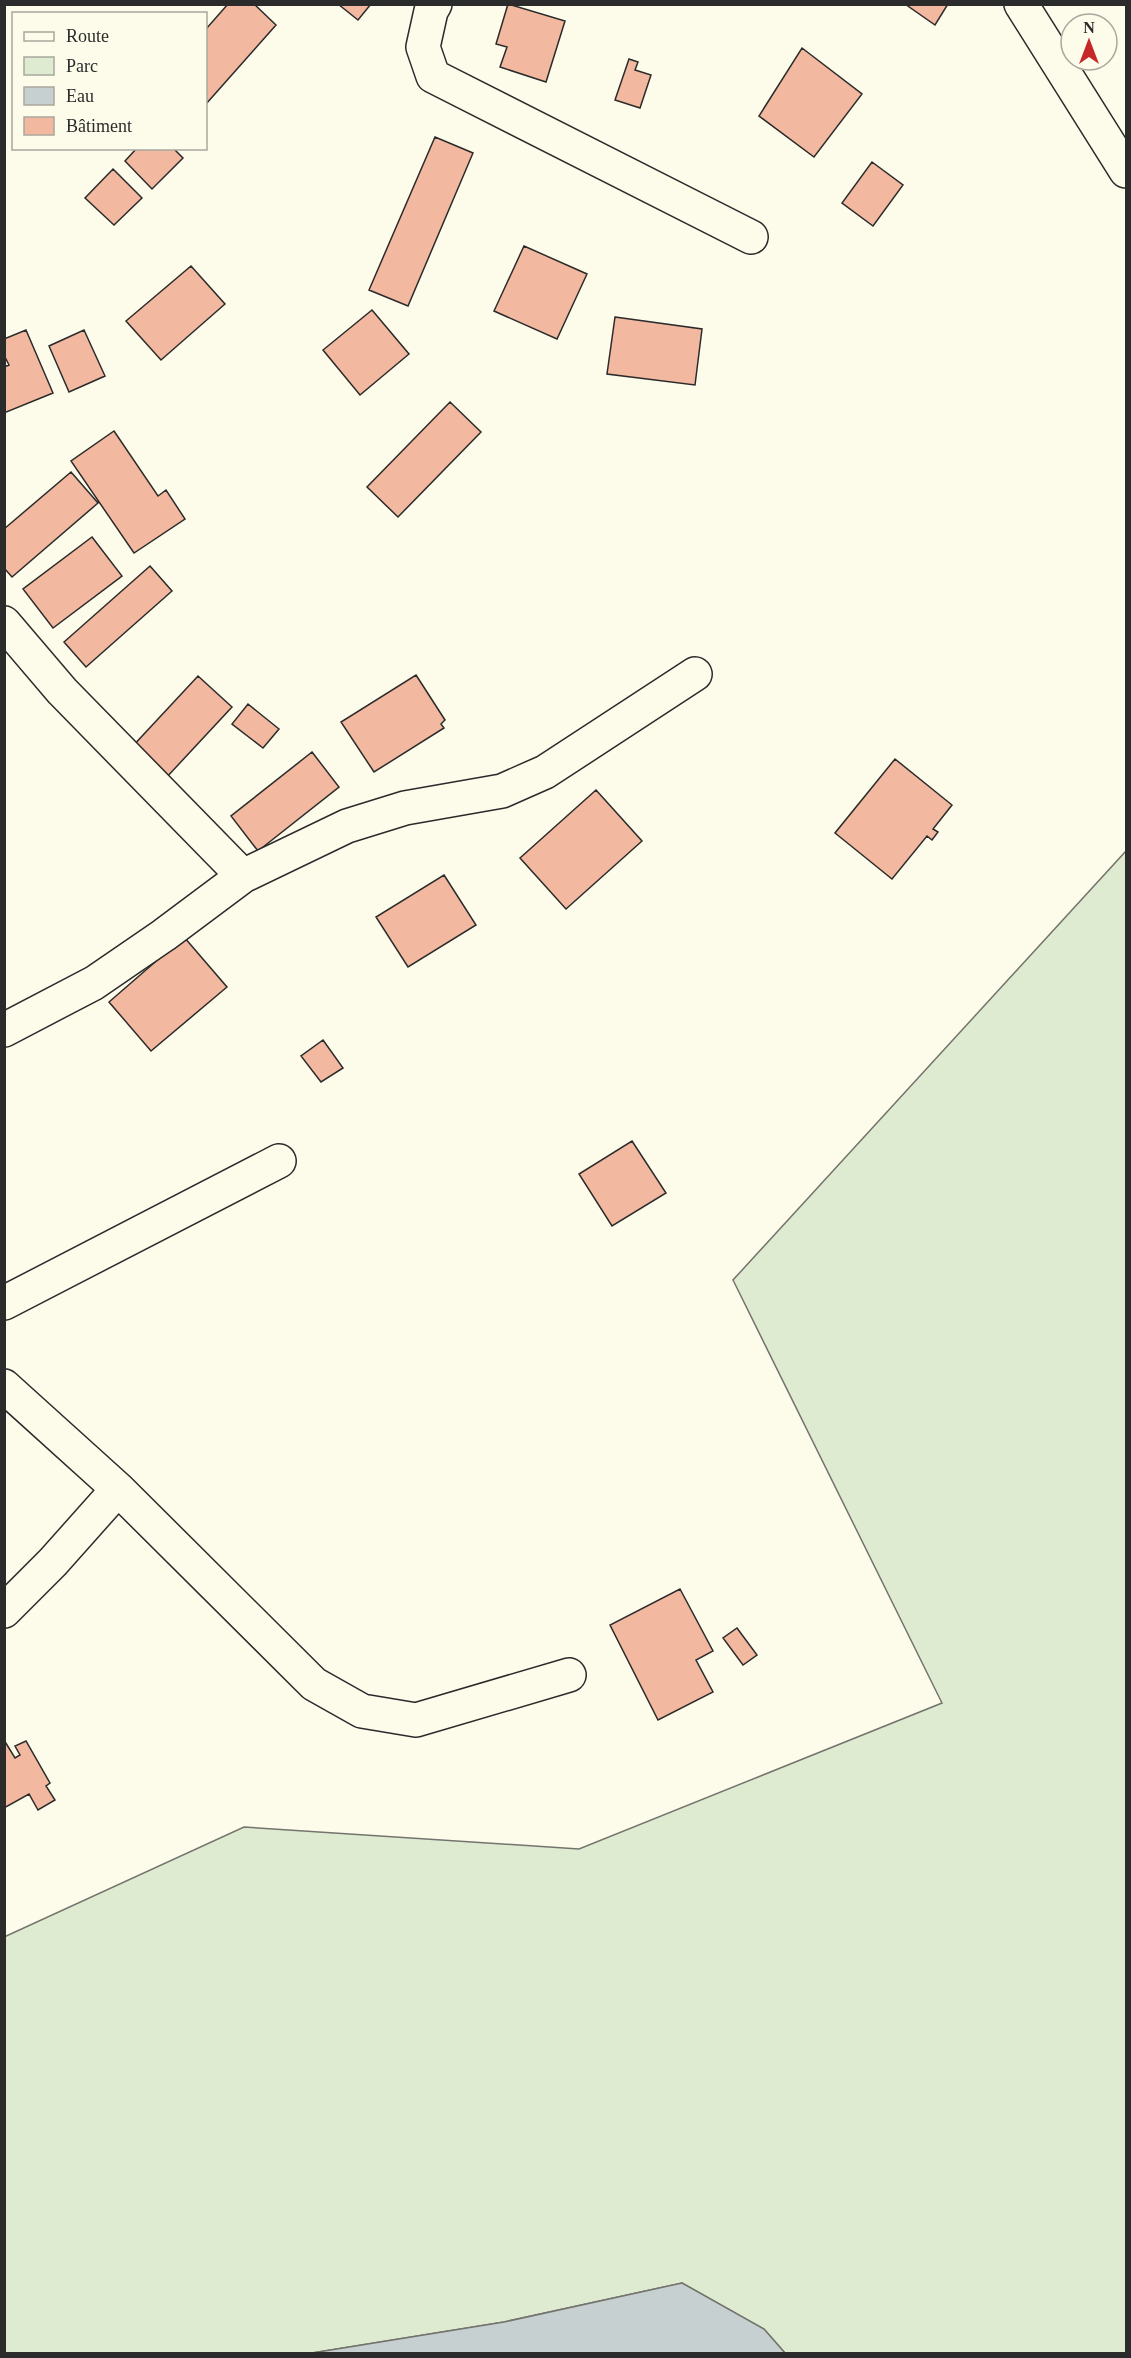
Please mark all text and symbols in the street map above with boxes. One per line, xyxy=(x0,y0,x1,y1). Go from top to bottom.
legend xyxy=(12,12,207,150)
north arrow xyxy=(1059,12,1119,72)
text: N xyxy=(1083,19,1095,36)
text: Route xyxy=(66,26,109,46)
text: Parc xyxy=(66,56,98,76)
text: Eau xyxy=(66,86,94,106)
text: Bâtiment xyxy=(66,116,132,136)

